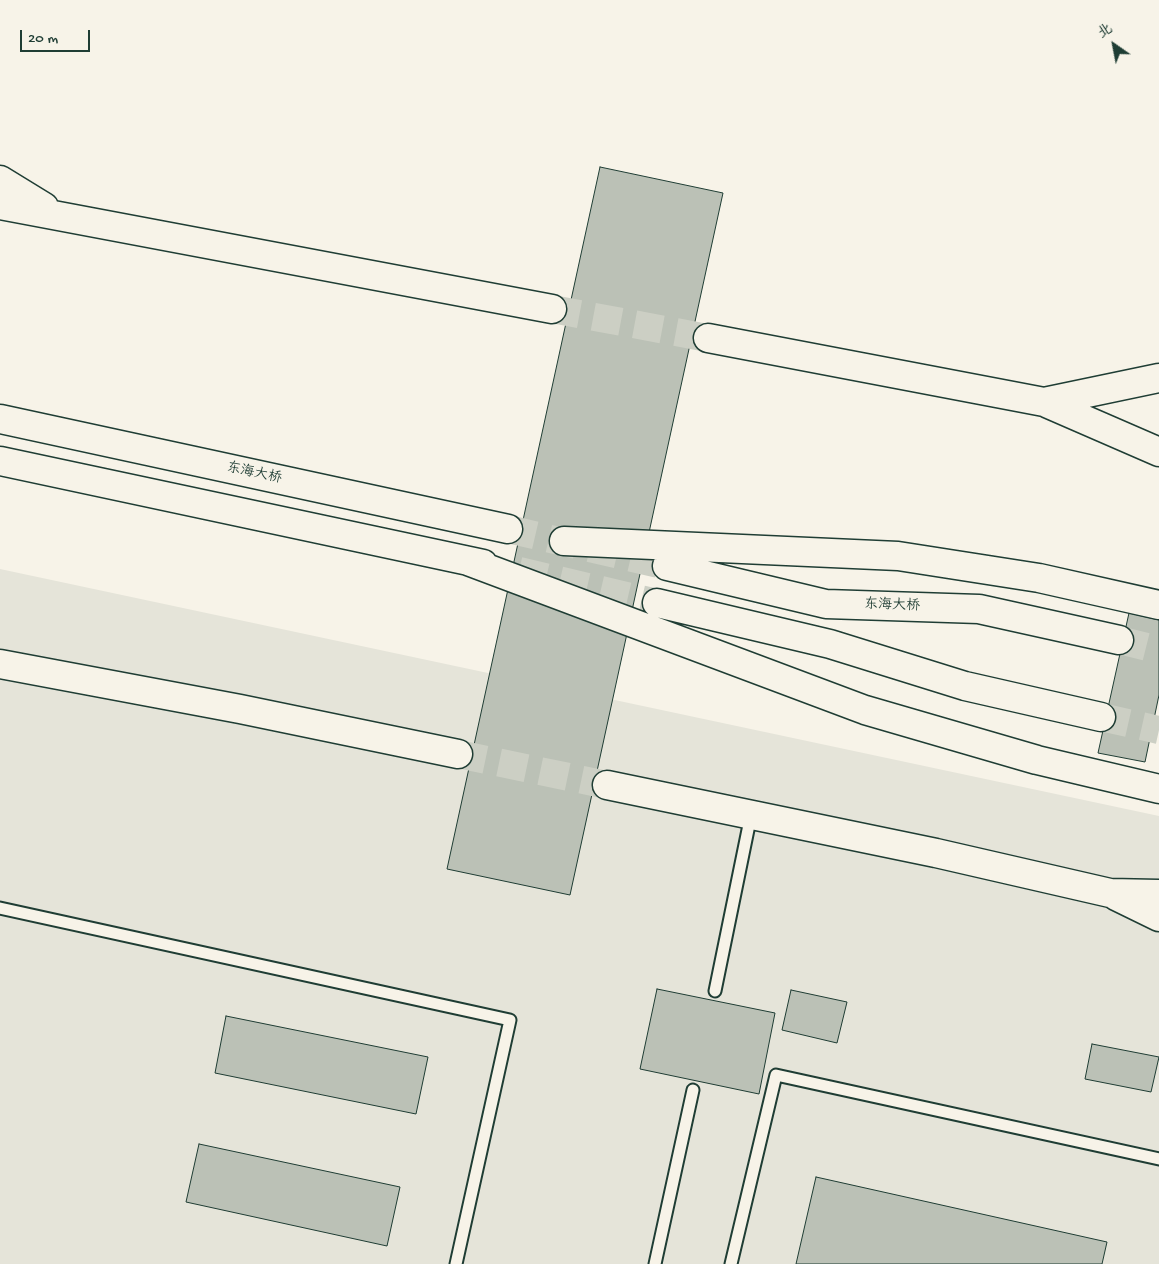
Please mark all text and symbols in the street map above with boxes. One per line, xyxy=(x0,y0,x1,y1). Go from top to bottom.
scale bar xyxy=(22,20,92,52)
north arrow xyxy=(1089,20,1139,70)
text: 北 xyxy=(1095,21,1116,43)
text: 20 m xyxy=(28,30,58,48)
street label: 东海大桥 xyxy=(225,460,283,488)
street label: 东海大桥 xyxy=(864,597,920,615)

